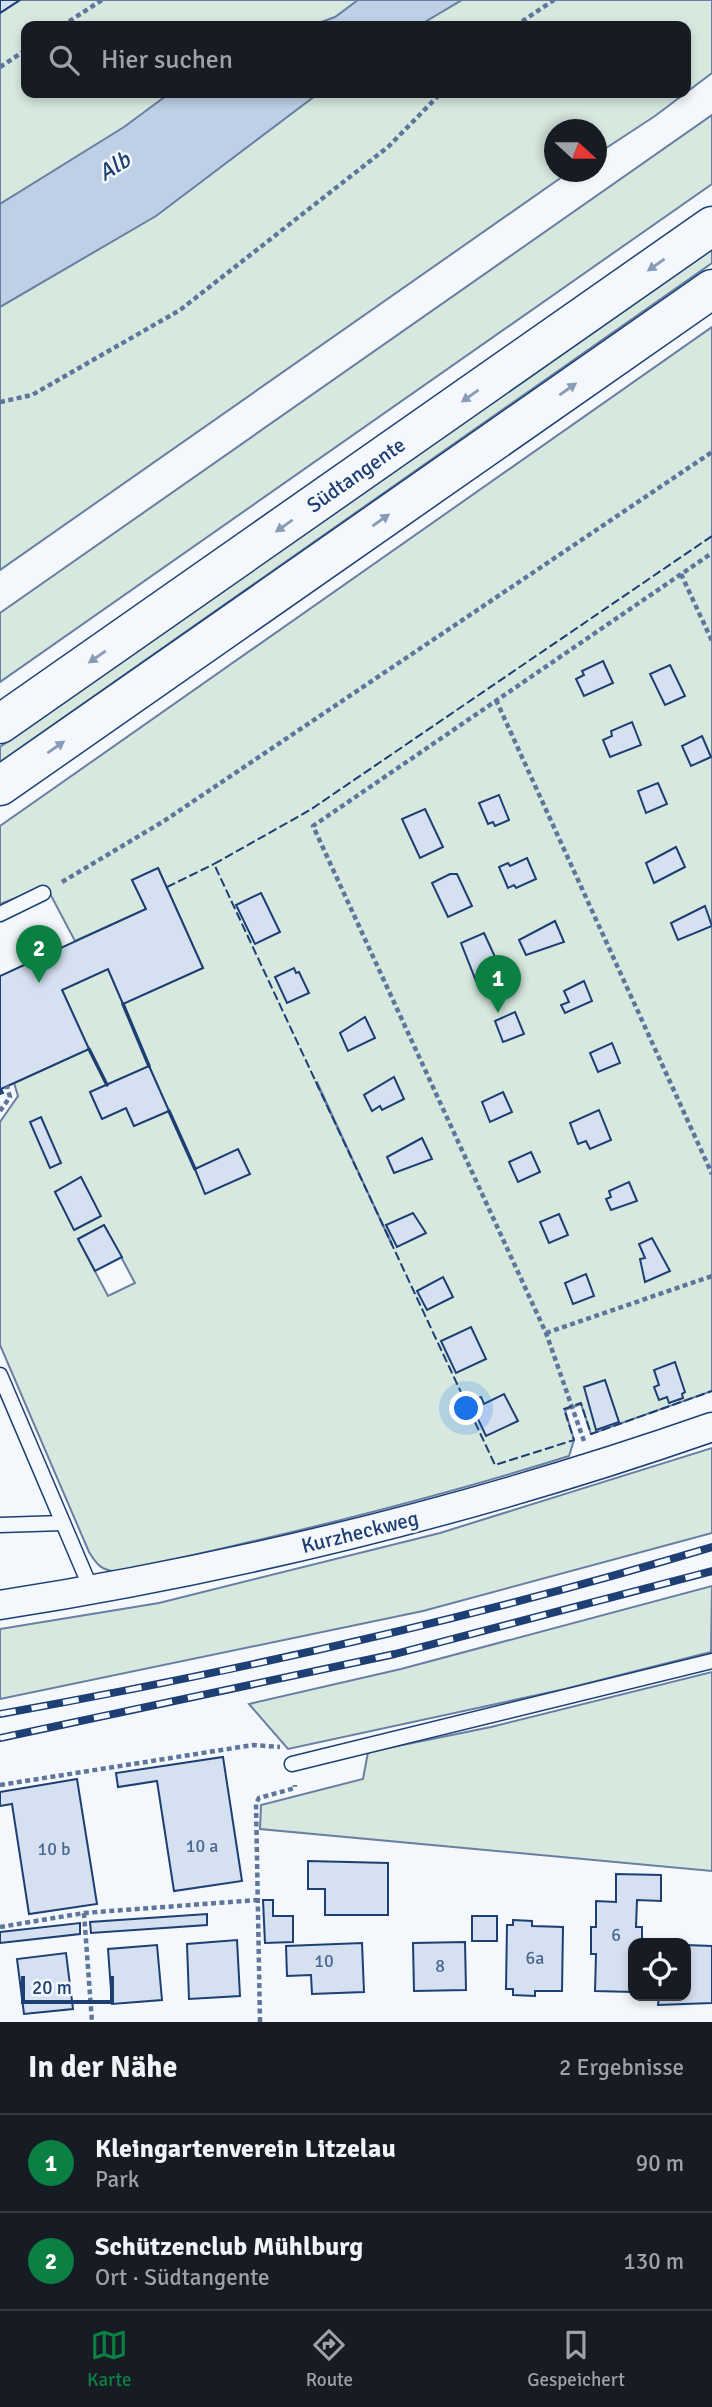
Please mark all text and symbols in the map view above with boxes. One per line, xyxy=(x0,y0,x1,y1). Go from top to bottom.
search box xyxy=(21,21,691,98)
icon: search xyxy=(45,41,83,79)
text: Hier suchen xyxy=(101,44,233,76)
north arrow xyxy=(544,119,607,182)
water label: Alb xyxy=(93,144,137,187)
one-way arrow xyxy=(647,258,665,272)
one-way arrow xyxy=(559,382,577,396)
one-way arrow xyxy=(461,389,479,403)
street label: Südtangente xyxy=(302,432,410,518)
one-way arrow xyxy=(372,513,390,527)
one-way arrow xyxy=(275,519,293,533)
one-way arrow xyxy=(88,650,106,664)
one-way arrow xyxy=(47,740,65,754)
pin: 2 xyxy=(16,925,62,983)
pin: 1 xyxy=(475,955,521,1013)
your location xyxy=(449,1391,483,1425)
street label: Kurzheckweg xyxy=(299,1505,421,1559)
house number: 10 a xyxy=(186,1835,218,1857)
house number: 10 b xyxy=(38,1838,70,1860)
house number: 6 xyxy=(611,1924,621,1946)
map controls xyxy=(628,1938,691,2001)
button: locate xyxy=(628,1938,691,2001)
house number: 6a xyxy=(526,1947,544,1969)
house number: 10 xyxy=(314,1950,334,1972)
house number: 8 xyxy=(435,1955,445,1977)
scale bar xyxy=(21,1973,114,2005)
text: 20 m xyxy=(32,1976,72,2000)
text: In der Nähe xyxy=(28,2049,177,2086)
text: 2 Ergebnisse xyxy=(559,2053,684,2082)
text: Kleingartenverein Litzelau xyxy=(95,2133,396,2165)
text: 1 xyxy=(45,2149,57,2178)
text: 90 m xyxy=(636,2149,684,2178)
text: Park xyxy=(95,2165,139,2194)
text: Schützenclub Mühlburg xyxy=(95,2231,363,2263)
text: 2 xyxy=(45,2247,57,2276)
text: 130 m xyxy=(623,2247,684,2276)
text: Ort · Südtangente xyxy=(95,2263,270,2292)
tab: Karte xyxy=(87,2326,131,2392)
tab: Route xyxy=(306,2326,353,2392)
tab: Gespeichert xyxy=(527,2326,625,2392)

